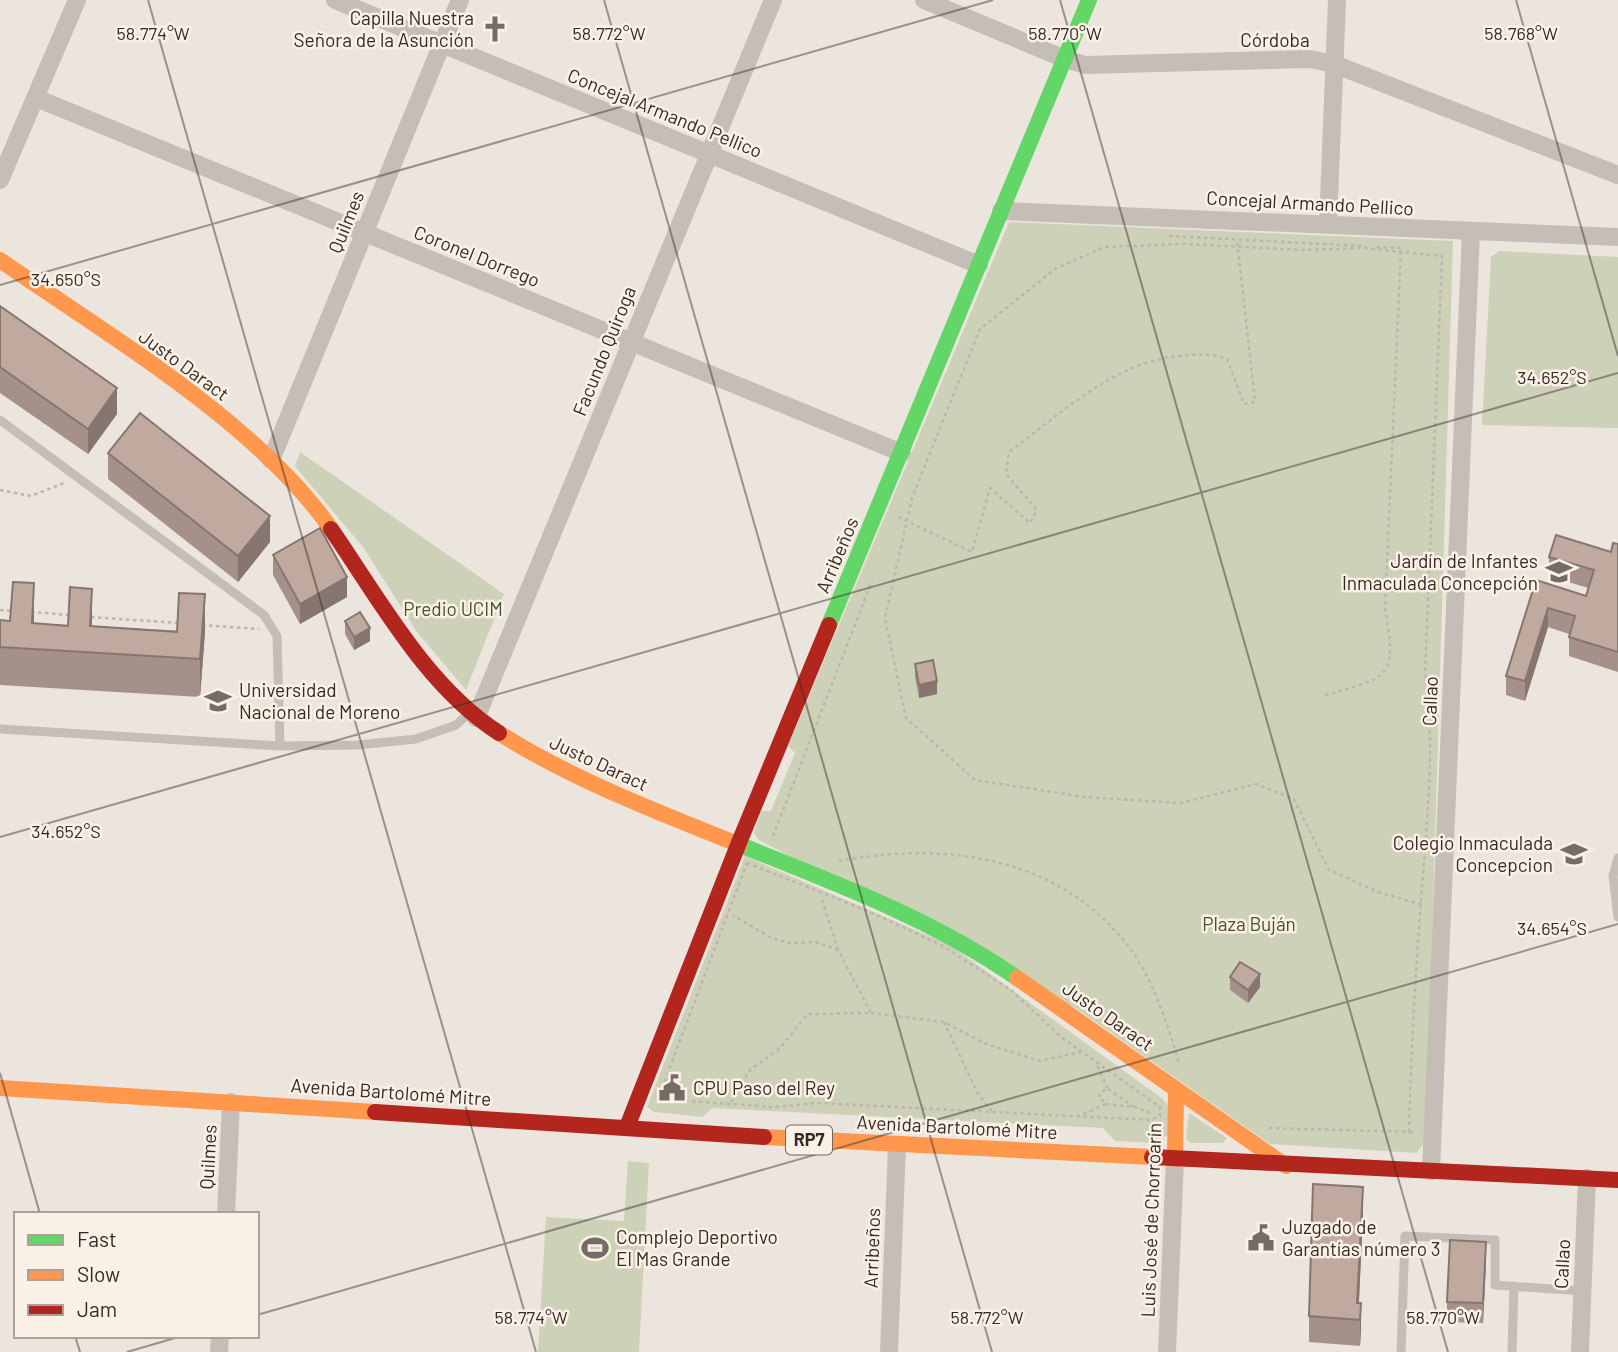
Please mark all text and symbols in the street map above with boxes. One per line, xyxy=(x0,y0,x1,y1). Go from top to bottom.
place label: Capilla Nuestra Señora de la Asunción xyxy=(293,6,474,51)
church icon: Capilla Nuestra Señora de la Asunción xyxy=(480,14,510,44)
text: 58.774°W xyxy=(116,22,190,44)
text: 58.772°W xyxy=(573,22,646,44)
text: 58.770°W xyxy=(1028,22,1102,44)
text: 58.768°W xyxy=(1484,22,1558,44)
street label: Córdoba xyxy=(1240,28,1310,51)
street label: Concejal Armando Pellico xyxy=(565,63,766,162)
street label: Concejal Armando Pellico xyxy=(1206,186,1414,219)
street label: Quilmes xyxy=(323,187,368,256)
street label: Coronel Dorrego xyxy=(411,220,544,291)
text: 34.650°S xyxy=(31,268,101,290)
street label: Facundo Quiroga xyxy=(567,283,640,419)
street label: Justo Daract xyxy=(135,324,234,405)
text: 34.652°S xyxy=(1517,366,1587,388)
street label: Arribeños xyxy=(810,513,863,596)
place label: Jardín de Infantes Inmaculada Concepción xyxy=(1342,549,1538,594)
school or university icon: Jardín de Infantes Inmaculada Concepción xyxy=(1544,557,1574,587)
park label: Predio UCIM xyxy=(403,597,503,620)
street label: Callao xyxy=(1417,676,1442,726)
place label: Universidad Nacional de Moreno xyxy=(239,678,400,723)
school or university icon: Universidad Nacional de Moreno xyxy=(203,686,233,716)
street label: Justo Daract xyxy=(546,730,652,795)
text: 34.652°S xyxy=(31,820,101,842)
place label: Colegio Inmaculada Concepcion xyxy=(1393,831,1553,876)
school or university icon: Colegio Inmaculada Concepcion xyxy=(1559,839,1589,869)
park label: Plaza Buján xyxy=(1202,912,1296,935)
text: 34.654°S xyxy=(1517,917,1587,939)
street label: Justo Daract xyxy=(1058,976,1158,1055)
street label: Avenida Bartolomé Mitre xyxy=(290,1073,492,1110)
public building icon: CPU Paso del Rey xyxy=(657,1073,687,1103)
place label: CPU Paso del Rey xyxy=(693,1076,835,1099)
street label: Avenida Bartolomé Mitre xyxy=(856,1110,1058,1143)
street label: Luis José de Chorroarín xyxy=(1136,1122,1165,1318)
street label: Quilmes xyxy=(194,1124,221,1190)
road number: RP7 xyxy=(786,1126,832,1154)
street label: Arribeños xyxy=(859,1207,884,1289)
legend xyxy=(14,1212,259,1338)
place label: Juzgado de Garantías número 3 xyxy=(1282,1215,1441,1260)
public building icon: Juzgado de Garantías número 3 xyxy=(1246,1223,1276,1253)
place label: Complejo Deportivo El Mas Grande xyxy=(616,1225,778,1270)
text: Fast xyxy=(77,1226,117,1251)
sports icon: Complejo Deportivo El Mas Grande xyxy=(580,1233,610,1263)
street label: Callao xyxy=(1549,1238,1574,1290)
text: Slow xyxy=(77,1261,120,1286)
text: Jam xyxy=(77,1296,117,1321)
text: 58.774°W xyxy=(494,1306,568,1328)
text: 58.772°W xyxy=(951,1306,1024,1328)
text: 58.770°W xyxy=(1406,1306,1480,1328)

